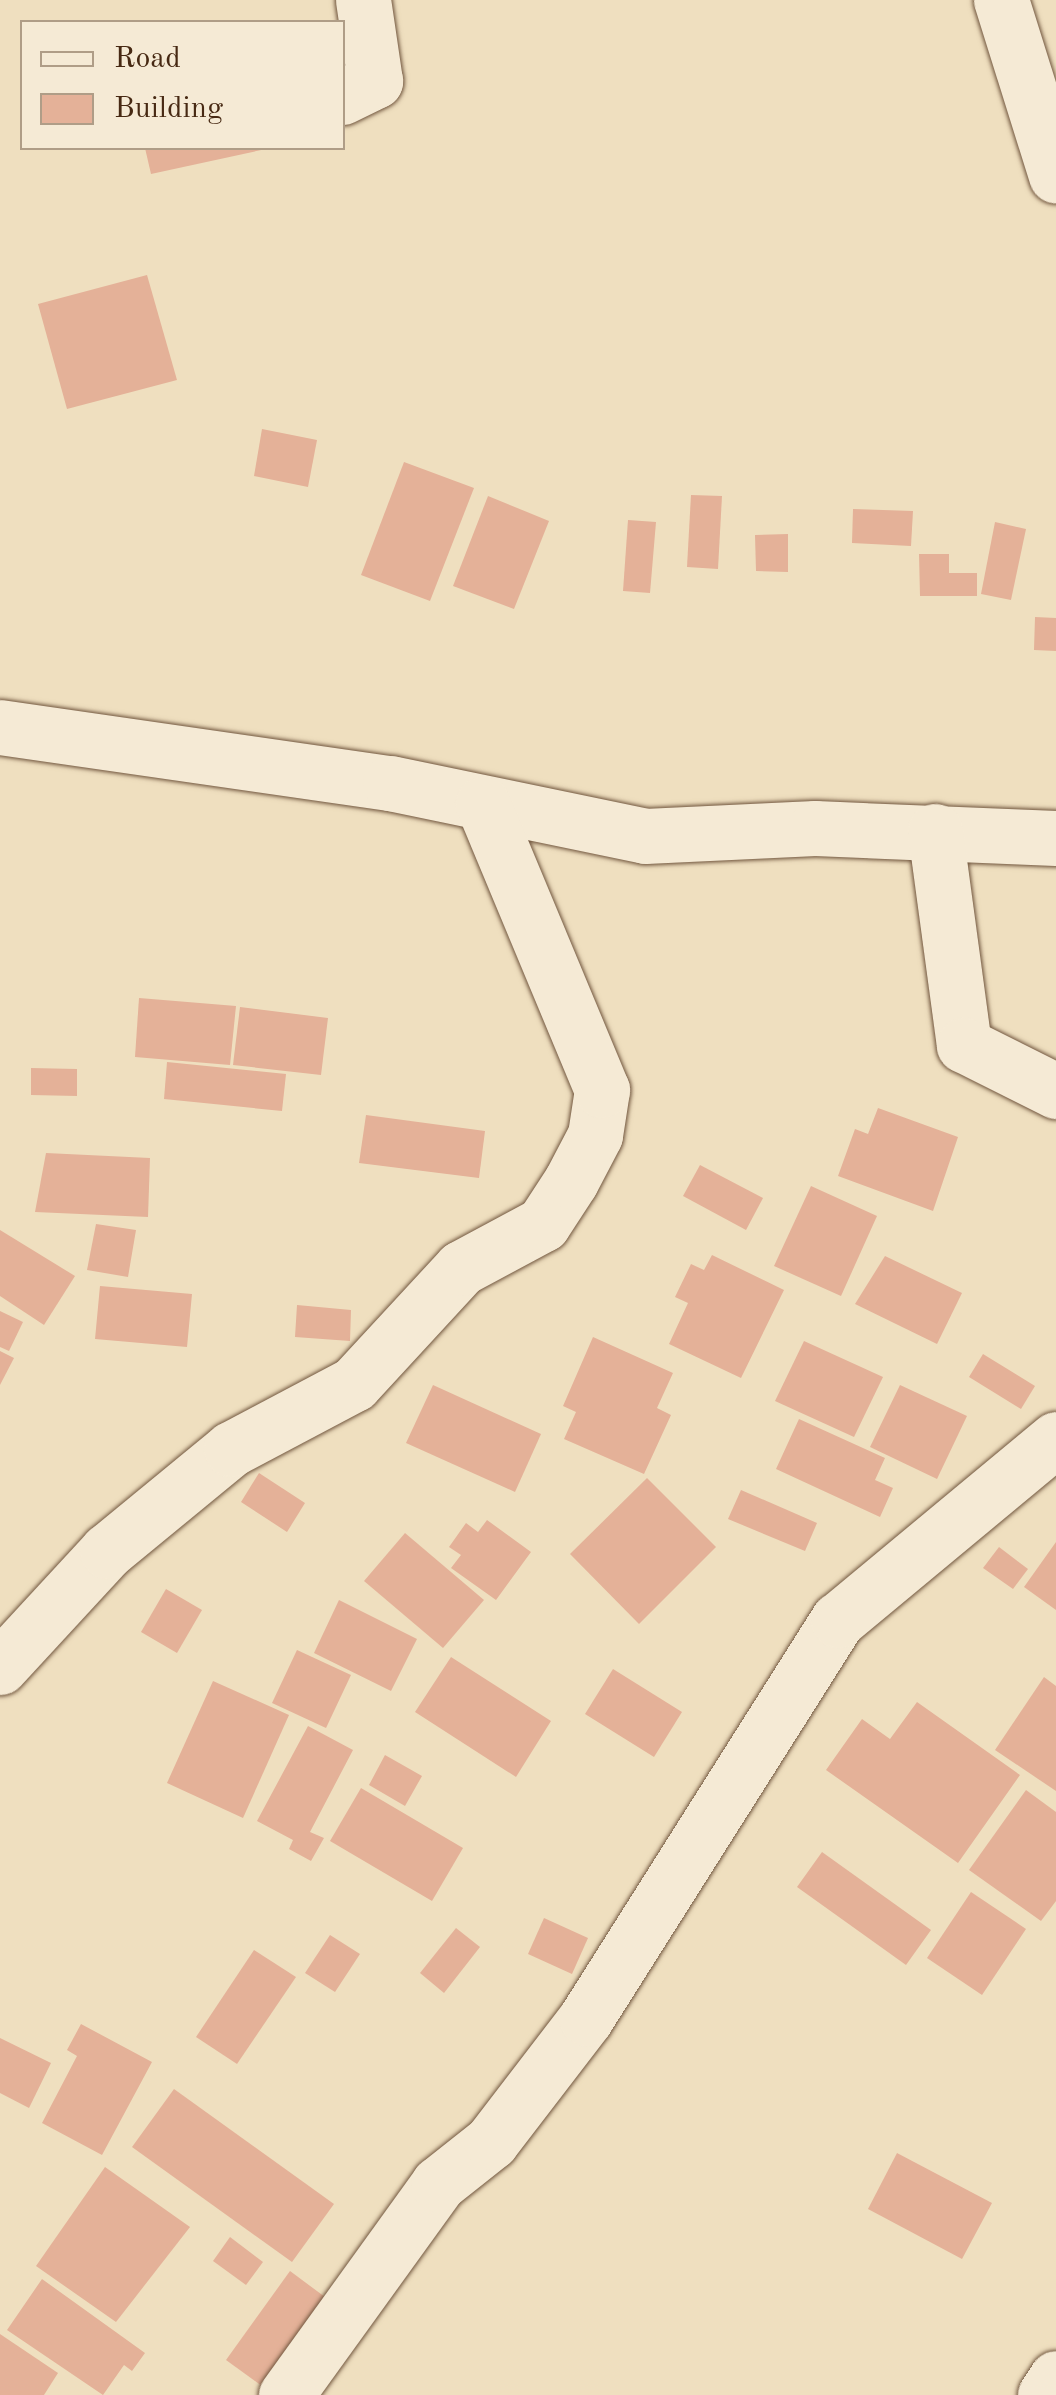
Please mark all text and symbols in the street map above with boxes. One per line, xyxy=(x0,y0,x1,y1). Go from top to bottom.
legend xyxy=(20,20,345,150)
text: Road xyxy=(114,44,181,74)
text: Building xyxy=(114,94,223,124)

